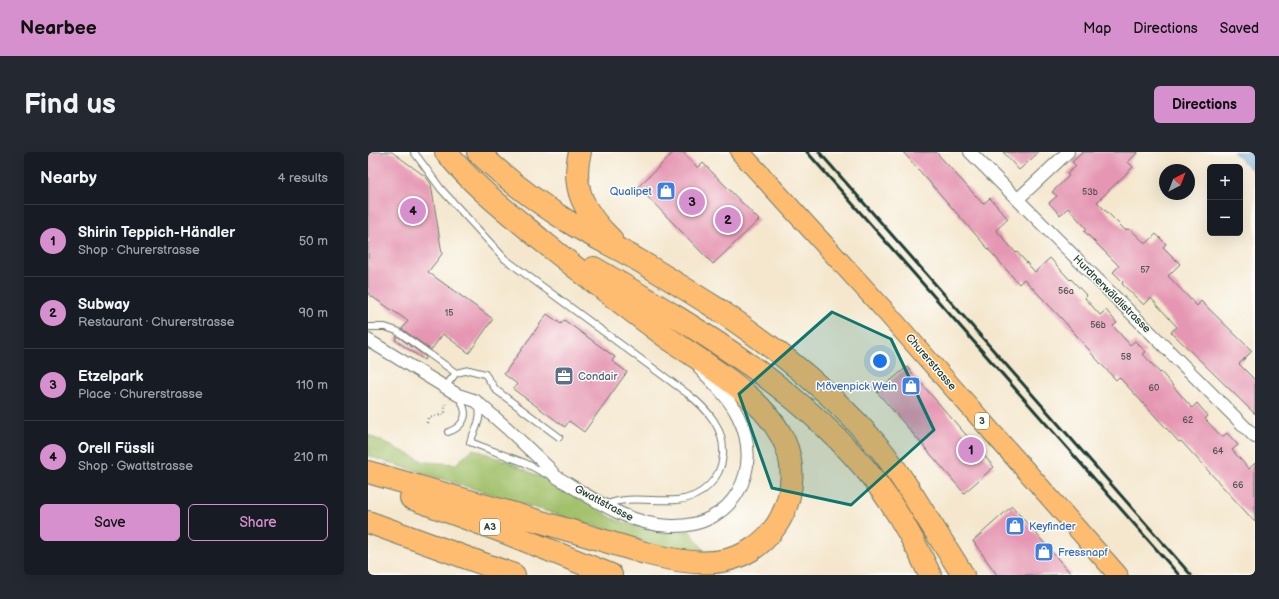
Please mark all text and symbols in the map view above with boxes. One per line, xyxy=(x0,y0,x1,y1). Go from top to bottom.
text: Nearbee xyxy=(20,17,97,40)
text: Map xyxy=(1083,20,1111,37)
text: Directions xyxy=(1133,20,1198,37)
text: Saved xyxy=(1220,20,1259,37)
button: Directions xyxy=(1154,86,1255,123)
text: Find us xyxy=(24,88,116,121)
north arrow xyxy=(1159,164,1195,200)
map controls xyxy=(1207,164,1243,236)
button: + xyxy=(1207,164,1243,200)
text: Nearby xyxy=(40,168,97,188)
text: 4 results xyxy=(278,170,328,186)
shop icon: Qualipet xyxy=(655,180,677,202)
place label: Qualipet xyxy=(610,185,653,198)
pin: 3 xyxy=(679,187,705,217)
house number: 53b xyxy=(1082,187,1098,198)
pin: 4 xyxy=(400,196,426,226)
button: − xyxy=(1207,200,1243,236)
pin: 2 xyxy=(715,205,741,235)
text: Shirin Teppich-Händler xyxy=(78,223,235,242)
text: 1 xyxy=(50,233,56,249)
text: 50 m xyxy=(299,233,328,249)
text: Shop · Churerstrasse xyxy=(78,242,200,258)
street label: Hurdnerwäldlistrasse xyxy=(1071,253,1154,336)
house number: 57 xyxy=(1140,265,1150,276)
house number: 56a xyxy=(1058,286,1074,297)
text: Subway xyxy=(78,295,130,314)
text: 2 xyxy=(49,305,57,321)
text: 90 m xyxy=(299,305,328,321)
house number: 15 xyxy=(445,308,453,319)
text: Restaurant · Churerstrasse xyxy=(78,314,234,330)
house number: 56b xyxy=(1090,320,1106,331)
street label: Churerstrasse xyxy=(903,331,959,393)
your location xyxy=(870,351,890,371)
house number: 58 xyxy=(1121,352,1131,363)
office icon: Condair xyxy=(553,365,575,387)
text: Etzelpark xyxy=(78,367,143,386)
place label: Condair xyxy=(578,370,618,383)
shop icon: Mövenpick Wein xyxy=(900,375,922,397)
text: 3 xyxy=(49,377,57,393)
text: 110 m xyxy=(296,377,328,393)
place label: Mövenpick Wein xyxy=(816,380,897,393)
house number: 60 xyxy=(1149,383,1159,394)
text: Place · Churerstrasse xyxy=(78,386,203,402)
road number: 3 xyxy=(975,413,989,429)
house number: 62 xyxy=(1183,415,1194,426)
pin: 1 xyxy=(958,435,984,465)
text: Orell Füssli xyxy=(78,439,155,458)
house number: 64 xyxy=(1213,446,1224,457)
text: 4 xyxy=(49,449,57,465)
text: 210 m xyxy=(294,449,328,465)
text: Shop · Gwattstrasse xyxy=(78,458,193,474)
house number: 66 xyxy=(1233,480,1244,491)
street label: Gwattstrasse xyxy=(572,482,636,524)
button: Save xyxy=(40,504,180,541)
button: Share xyxy=(188,504,328,541)
shop icon: Keyfinder xyxy=(1004,515,1026,537)
road number: A3 xyxy=(480,519,500,535)
place label: Keyfinder xyxy=(1029,520,1077,533)
shop icon: Fressnapf xyxy=(1033,541,1055,563)
place label: Fressnapf xyxy=(1058,546,1108,559)

